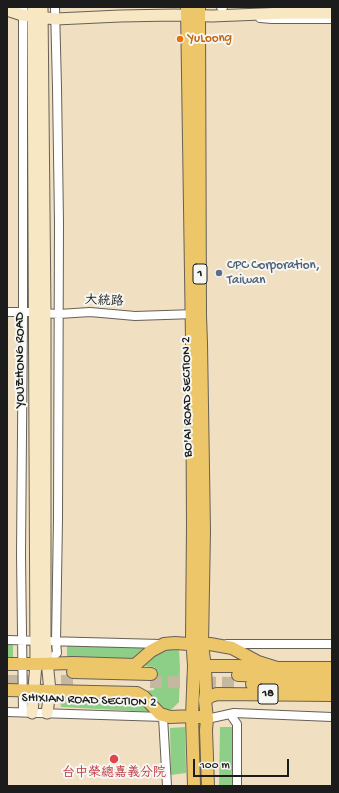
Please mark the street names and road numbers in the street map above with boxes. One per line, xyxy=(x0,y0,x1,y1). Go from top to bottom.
road number: 1 xyxy=(193,264,207,284)
street label: 大統路 xyxy=(84,293,124,311)
street label: YOUZHONG ROAD xyxy=(13,312,29,408)
street label: BO'AI ROAD SECTION 2 xyxy=(179,337,197,457)
road number: 18 xyxy=(258,684,278,704)
street label: SHIXIAN ROAD SECTION 2 xyxy=(21,691,157,711)

